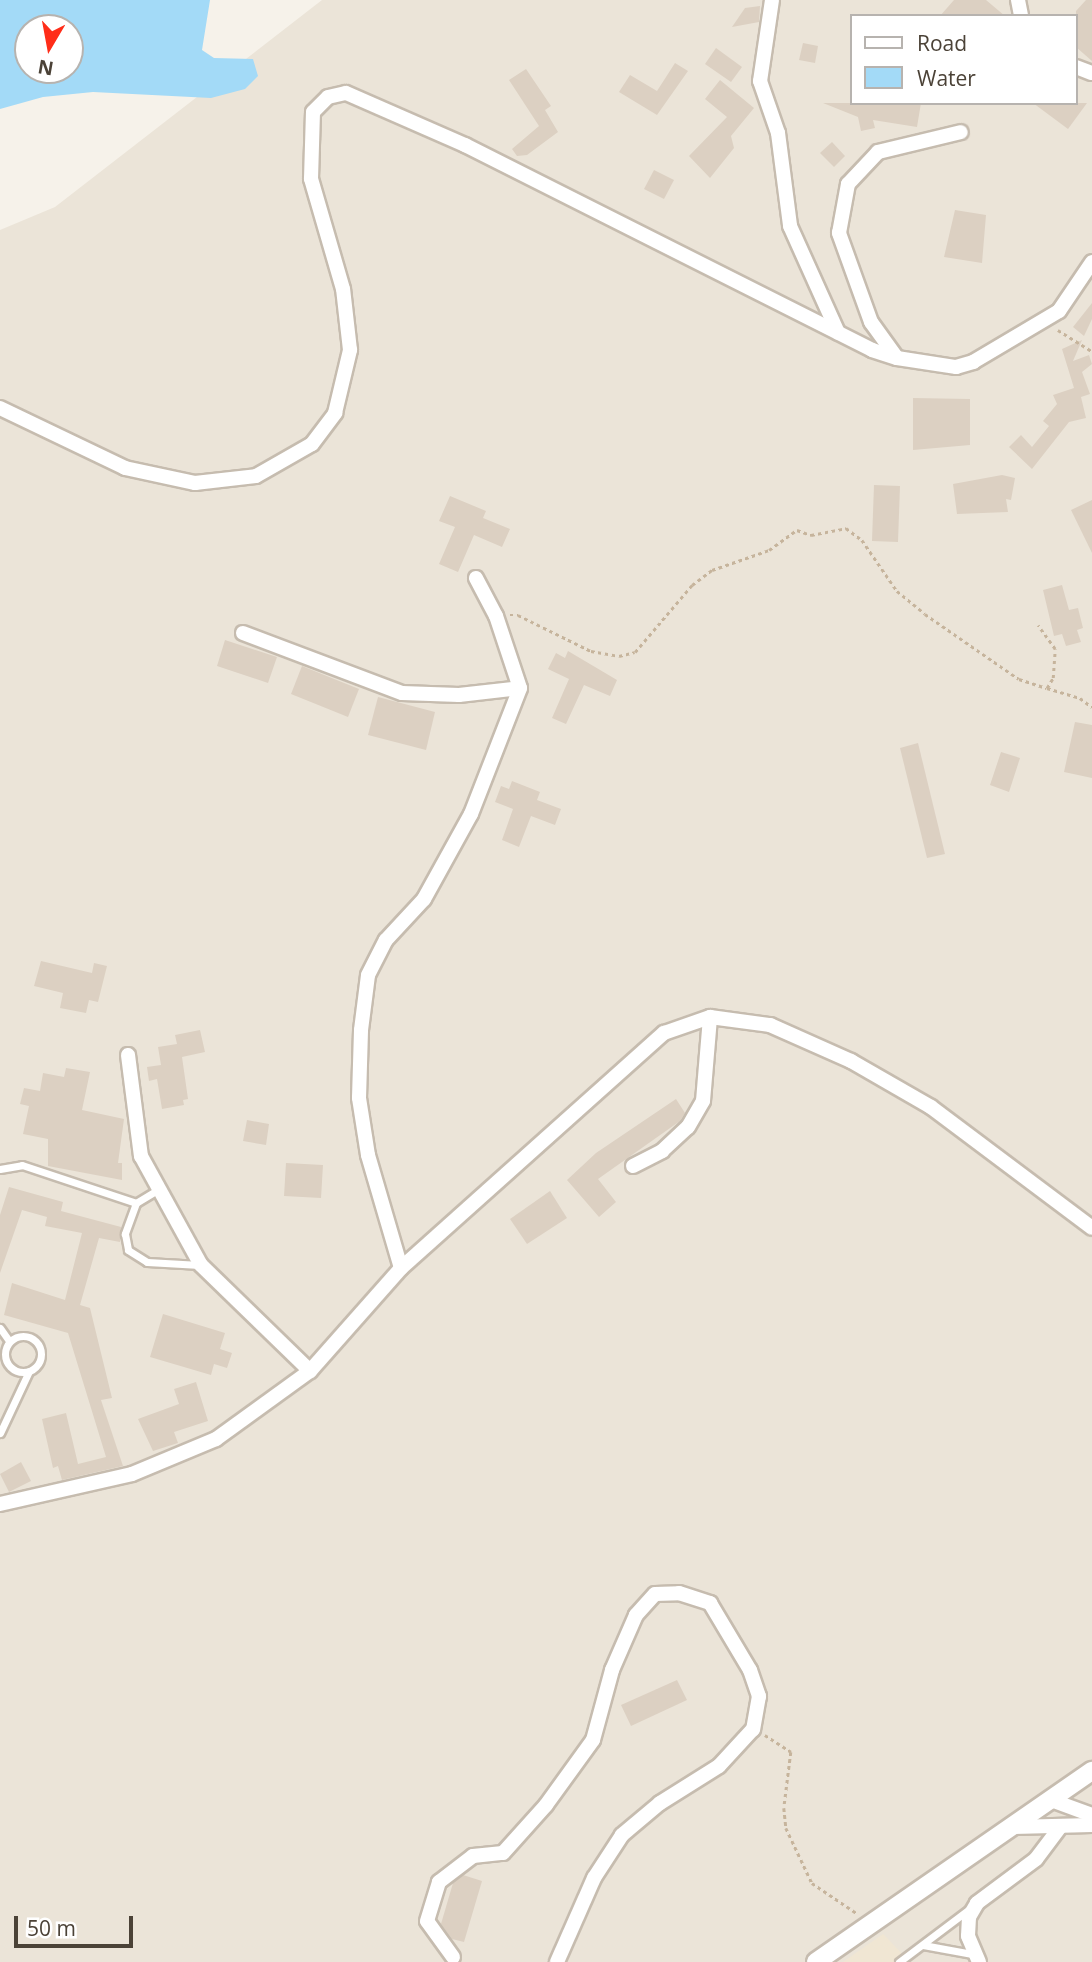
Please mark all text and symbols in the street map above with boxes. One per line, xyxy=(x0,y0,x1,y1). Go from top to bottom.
north arrow xyxy=(14,14,84,84)
legend xyxy=(850,14,1078,105)
text: Road xyxy=(917,29,967,57)
text: N xyxy=(36,54,56,82)
text: Water xyxy=(917,64,976,92)
scale bar xyxy=(18,1902,136,1946)
text: 50 m xyxy=(27,1914,76,1942)

